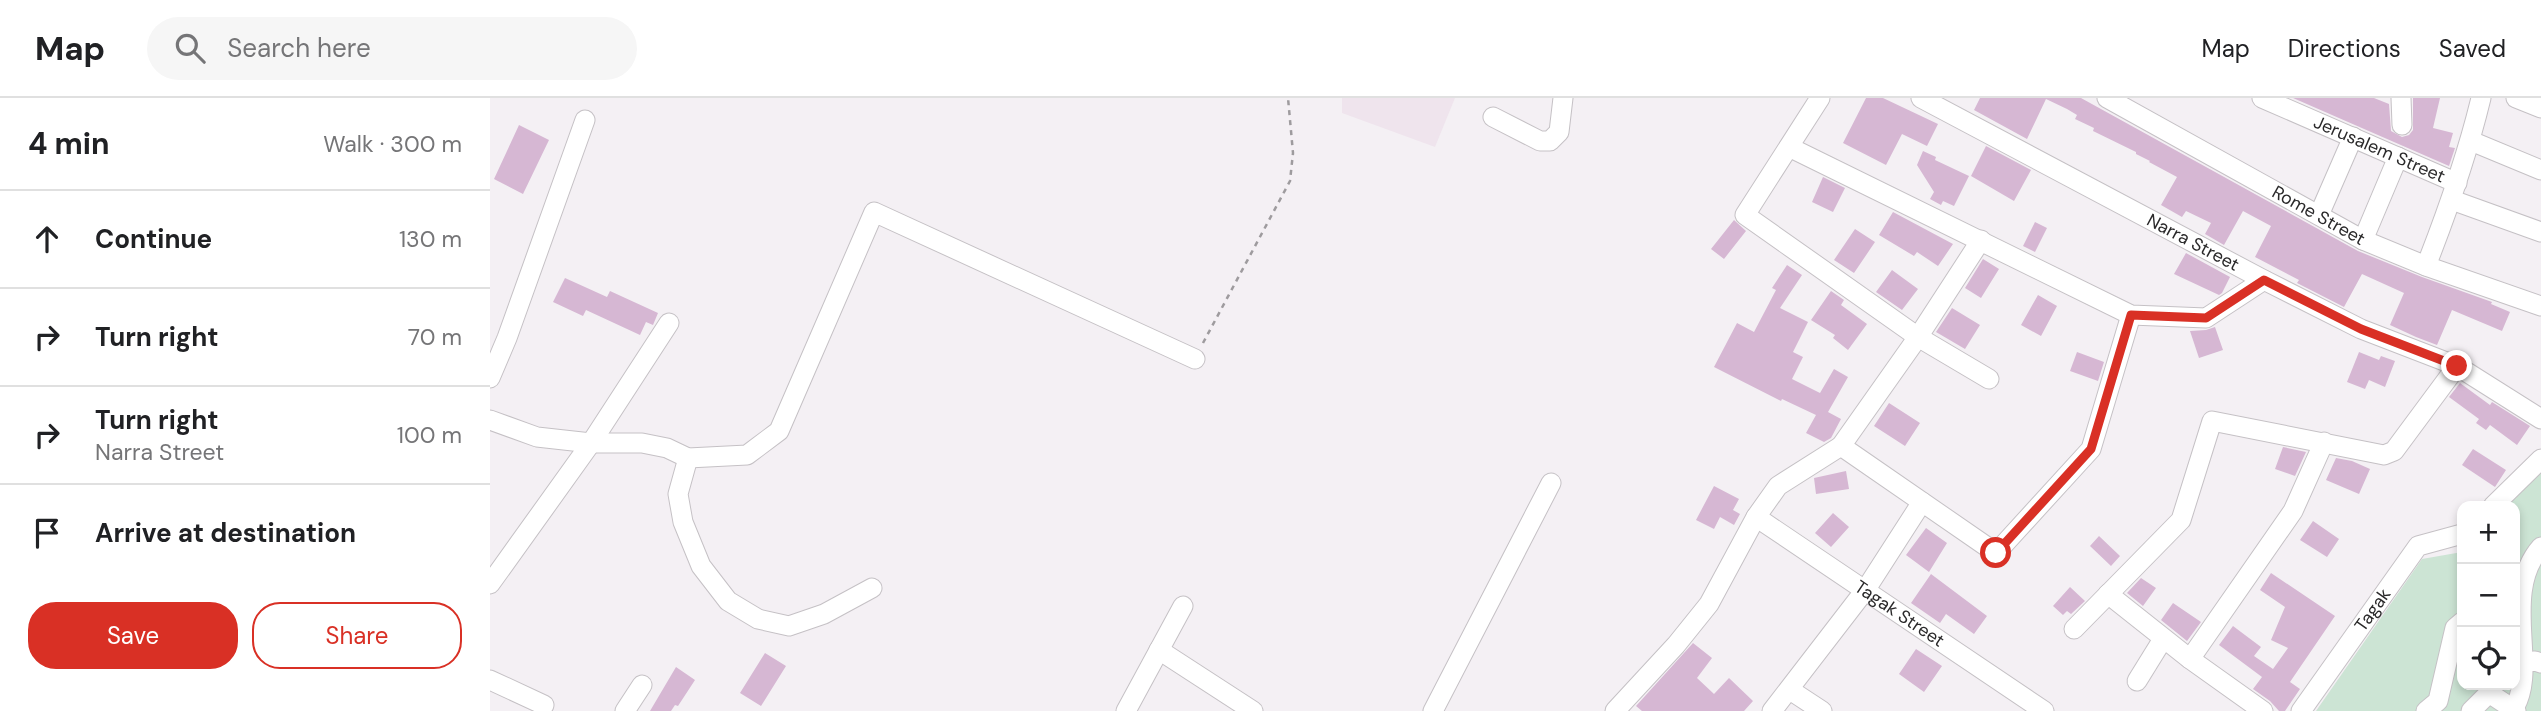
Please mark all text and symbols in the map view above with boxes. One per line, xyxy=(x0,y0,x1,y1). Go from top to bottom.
search box xyxy=(147,17,637,80)
text: Map xyxy=(35,27,105,70)
icon: search xyxy=(171,29,209,67)
text: Search here xyxy=(227,31,371,65)
text: Map xyxy=(2202,33,2250,64)
text: Directions xyxy=(2288,33,2401,64)
text: Saved xyxy=(2439,33,2506,64)
street label: Jerusalem Street xyxy=(2310,110,2449,188)
text: 4 min xyxy=(28,124,110,163)
text: Walk · 300 m xyxy=(323,129,462,159)
street label: Rome Street xyxy=(2268,180,2369,251)
street label: Narra Street xyxy=(2143,208,2243,277)
icon: ahead xyxy=(28,220,66,258)
text: Continue xyxy=(95,222,212,256)
text: 130 m xyxy=(399,224,462,254)
icon: right xyxy=(28,318,66,356)
text: Turn right xyxy=(95,320,219,354)
text: 70 m xyxy=(408,322,462,352)
route end xyxy=(2441,350,2472,381)
text: Turn right xyxy=(95,403,219,437)
icon: right xyxy=(28,416,66,454)
text: 100 m xyxy=(397,420,462,450)
text: Narra Street xyxy=(95,437,224,467)
map controls xyxy=(2457,501,2520,690)
button: + xyxy=(2457,501,2520,564)
icon: arrive xyxy=(28,514,66,552)
text: Arrive at destination xyxy=(95,516,356,550)
route start xyxy=(1980,537,2011,568)
button: − xyxy=(2457,564,2520,627)
street label: Tagak Street xyxy=(1850,575,1949,652)
street label: Tagak xyxy=(2349,584,2396,636)
button: Save xyxy=(28,602,238,669)
button: Share xyxy=(252,602,462,669)
button: locate xyxy=(2457,627,2520,690)

